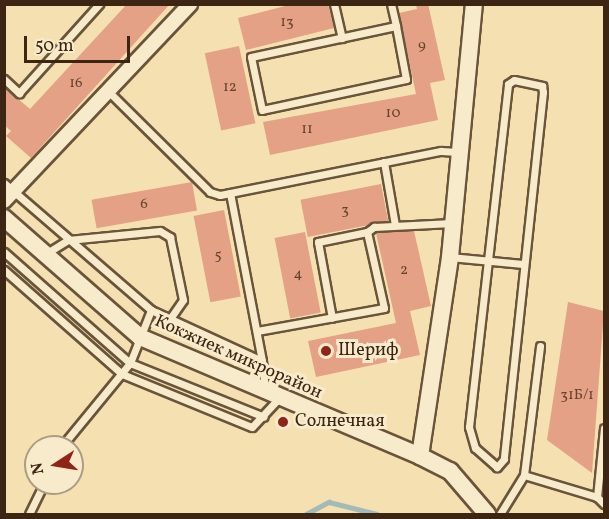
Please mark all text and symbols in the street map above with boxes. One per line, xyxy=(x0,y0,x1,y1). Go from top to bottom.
house number: 13 xyxy=(280,14,294,32)
scale bar xyxy=(27,24,134,62)
text: 50 m xyxy=(35,34,74,59)
house number: 9 xyxy=(418,37,426,55)
house number: 16 xyxy=(69,75,83,93)
house number: 12 xyxy=(223,79,237,97)
house number: 10 xyxy=(386,105,400,123)
house number: 11 xyxy=(301,121,313,139)
house number: 6 xyxy=(140,196,148,214)
house number: 3 xyxy=(341,202,349,220)
house number: 5 xyxy=(214,247,222,265)
house number: 2 xyxy=(400,262,408,280)
house number: 4 xyxy=(294,266,302,284)
street label: Кокжиек микрорайон xyxy=(151,311,325,405)
place label: Шериф xyxy=(338,340,399,362)
marker: Шериф xyxy=(319,344,333,358)
house number: 31Б/1 xyxy=(560,387,594,405)
place label: Солнечная xyxy=(295,411,385,433)
marker: Солнечная xyxy=(276,415,290,429)
north arrow xyxy=(24,435,84,495)
text: N xyxy=(26,460,50,476)

